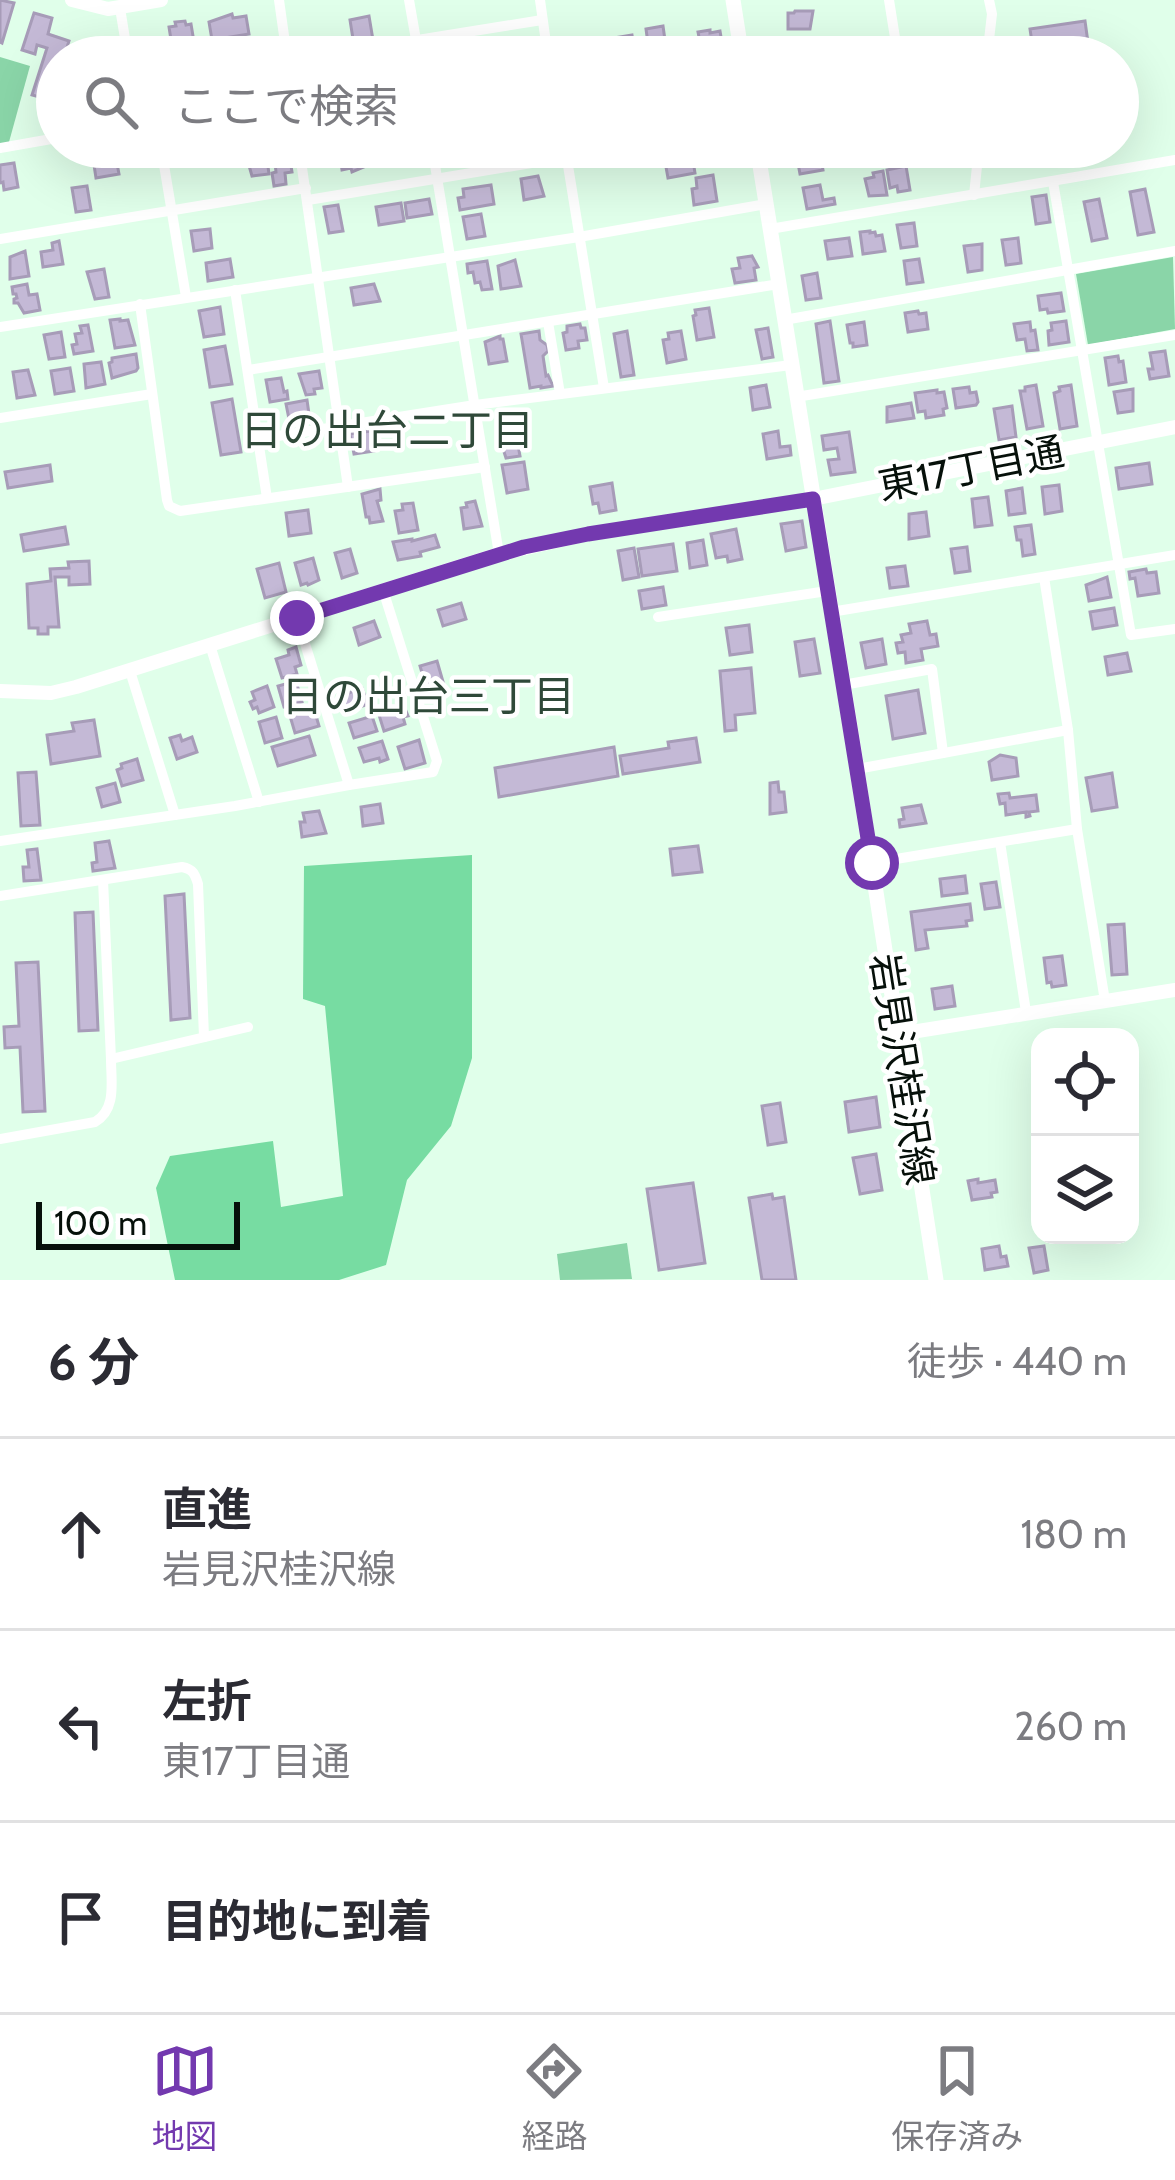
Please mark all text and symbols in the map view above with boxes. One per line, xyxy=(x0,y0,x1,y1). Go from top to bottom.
search box xyxy=(36,36,1139,168)
icon: search xyxy=(78,69,144,135)
text: ここで検索 xyxy=(174,79,399,133)
district label: 日の出台二丁目 xyxy=(240,404,534,456)
street label: 東17丁目通 xyxy=(874,426,1068,510)
route end xyxy=(270,591,324,645)
district label: 日の出台三丁目 xyxy=(281,670,575,722)
route start xyxy=(845,836,899,890)
street label: 岩見沢桂沢線 xyxy=(861,950,945,1188)
map controls xyxy=(1031,1028,1139,1244)
button: locate xyxy=(1031,1028,1139,1136)
button: layers xyxy=(1031,1136,1139,1244)
scale bar xyxy=(36,1196,240,1249)
text: 100 m xyxy=(54,1203,147,1243)
text: 6 分 xyxy=(48,1331,139,1393)
text: 徒歩 · 440 m xyxy=(907,1337,1127,1385)
text: 直進 xyxy=(162,1482,252,1536)
icon: ahead xyxy=(48,1501,114,1567)
text: 180 m xyxy=(1020,1510,1127,1558)
text: 岩見沢桂沢線 xyxy=(162,1545,396,1593)
text: 左折 xyxy=(162,1674,252,1728)
icon: left xyxy=(48,1693,114,1759)
text: 260 m xyxy=(1014,1702,1127,1750)
text: 東17丁目通 xyxy=(162,1737,350,1785)
icon: arrive xyxy=(48,1885,114,1951)
text: 目的地に到着 xyxy=(162,1894,432,1948)
tab: 地図 xyxy=(152,2038,218,2158)
tab: 経路 xyxy=(521,2038,587,2158)
tab: 保存済み xyxy=(891,2038,1023,2158)

